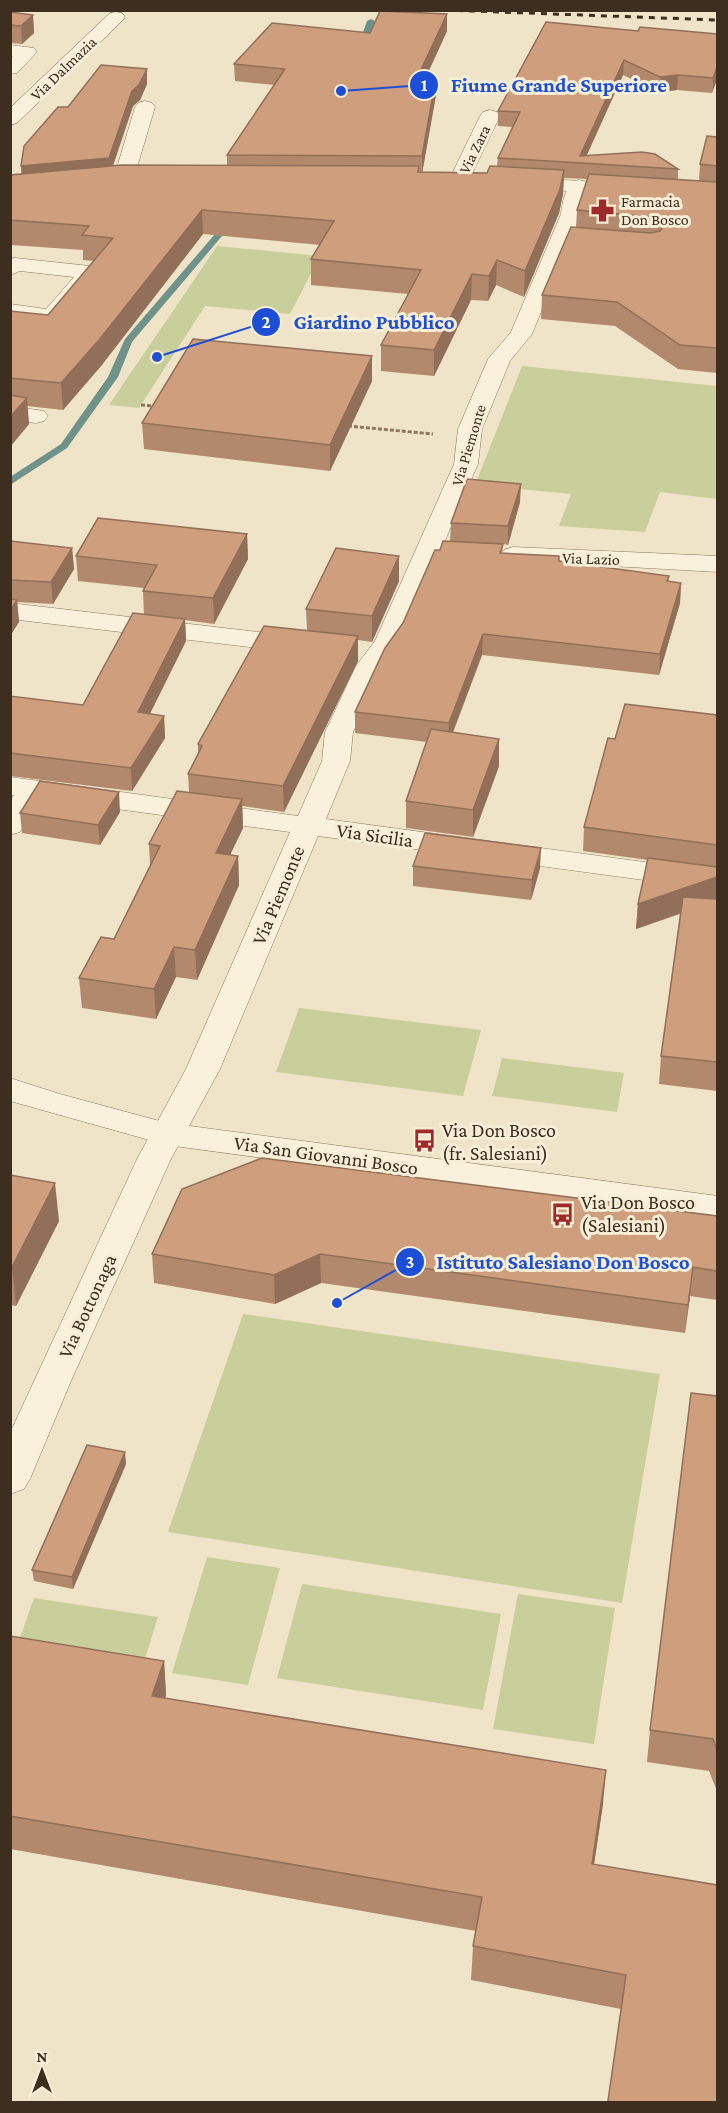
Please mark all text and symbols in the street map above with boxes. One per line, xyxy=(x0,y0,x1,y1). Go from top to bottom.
street label: Via Dalmazia xyxy=(27,33,100,104)
callout: Fiume Grande Superiore xyxy=(409,65,679,104)
text: Fiume Grande Superiore xyxy=(451,73,667,97)
text: 1 xyxy=(421,75,428,95)
street label: Via Zara xyxy=(455,122,494,176)
place label: Farmacia Don Bosco xyxy=(621,193,689,228)
pharmacy icon: Farmacia Don Bosco xyxy=(590,197,616,223)
callout: Giardino Pubblico xyxy=(251,302,466,341)
text: Giardino Pubblico xyxy=(293,310,455,334)
text: 2 xyxy=(261,312,271,332)
street label: Via Piemonte xyxy=(448,402,489,488)
street label: Via Lazio xyxy=(562,549,620,568)
street label: Via Sicilia xyxy=(335,819,415,851)
street label: Via Piemonte xyxy=(247,842,309,948)
place label: Via Don Bosco (fr. Salesiani) xyxy=(442,1119,556,1165)
bus stop icon: Via Don Bosco (fr. Salesiani) xyxy=(411,1128,437,1154)
street label: Via San Giovanni Bosco xyxy=(232,1131,420,1179)
place label: Via Don Bosco (Salesiani) xyxy=(581,1191,695,1237)
bus stop icon: Via Don Bosco (Salesiani) xyxy=(550,1201,576,1227)
callout: Istituto Salesiano Don Bosco xyxy=(395,1242,702,1281)
text: Istituto Salesiano Don Bosco xyxy=(436,1250,690,1274)
street label: Via Bottonaga xyxy=(53,1251,122,1362)
text: 3 xyxy=(406,1252,414,1272)
north arrow xyxy=(12,2041,72,2101)
text: N xyxy=(37,2048,48,2065)

